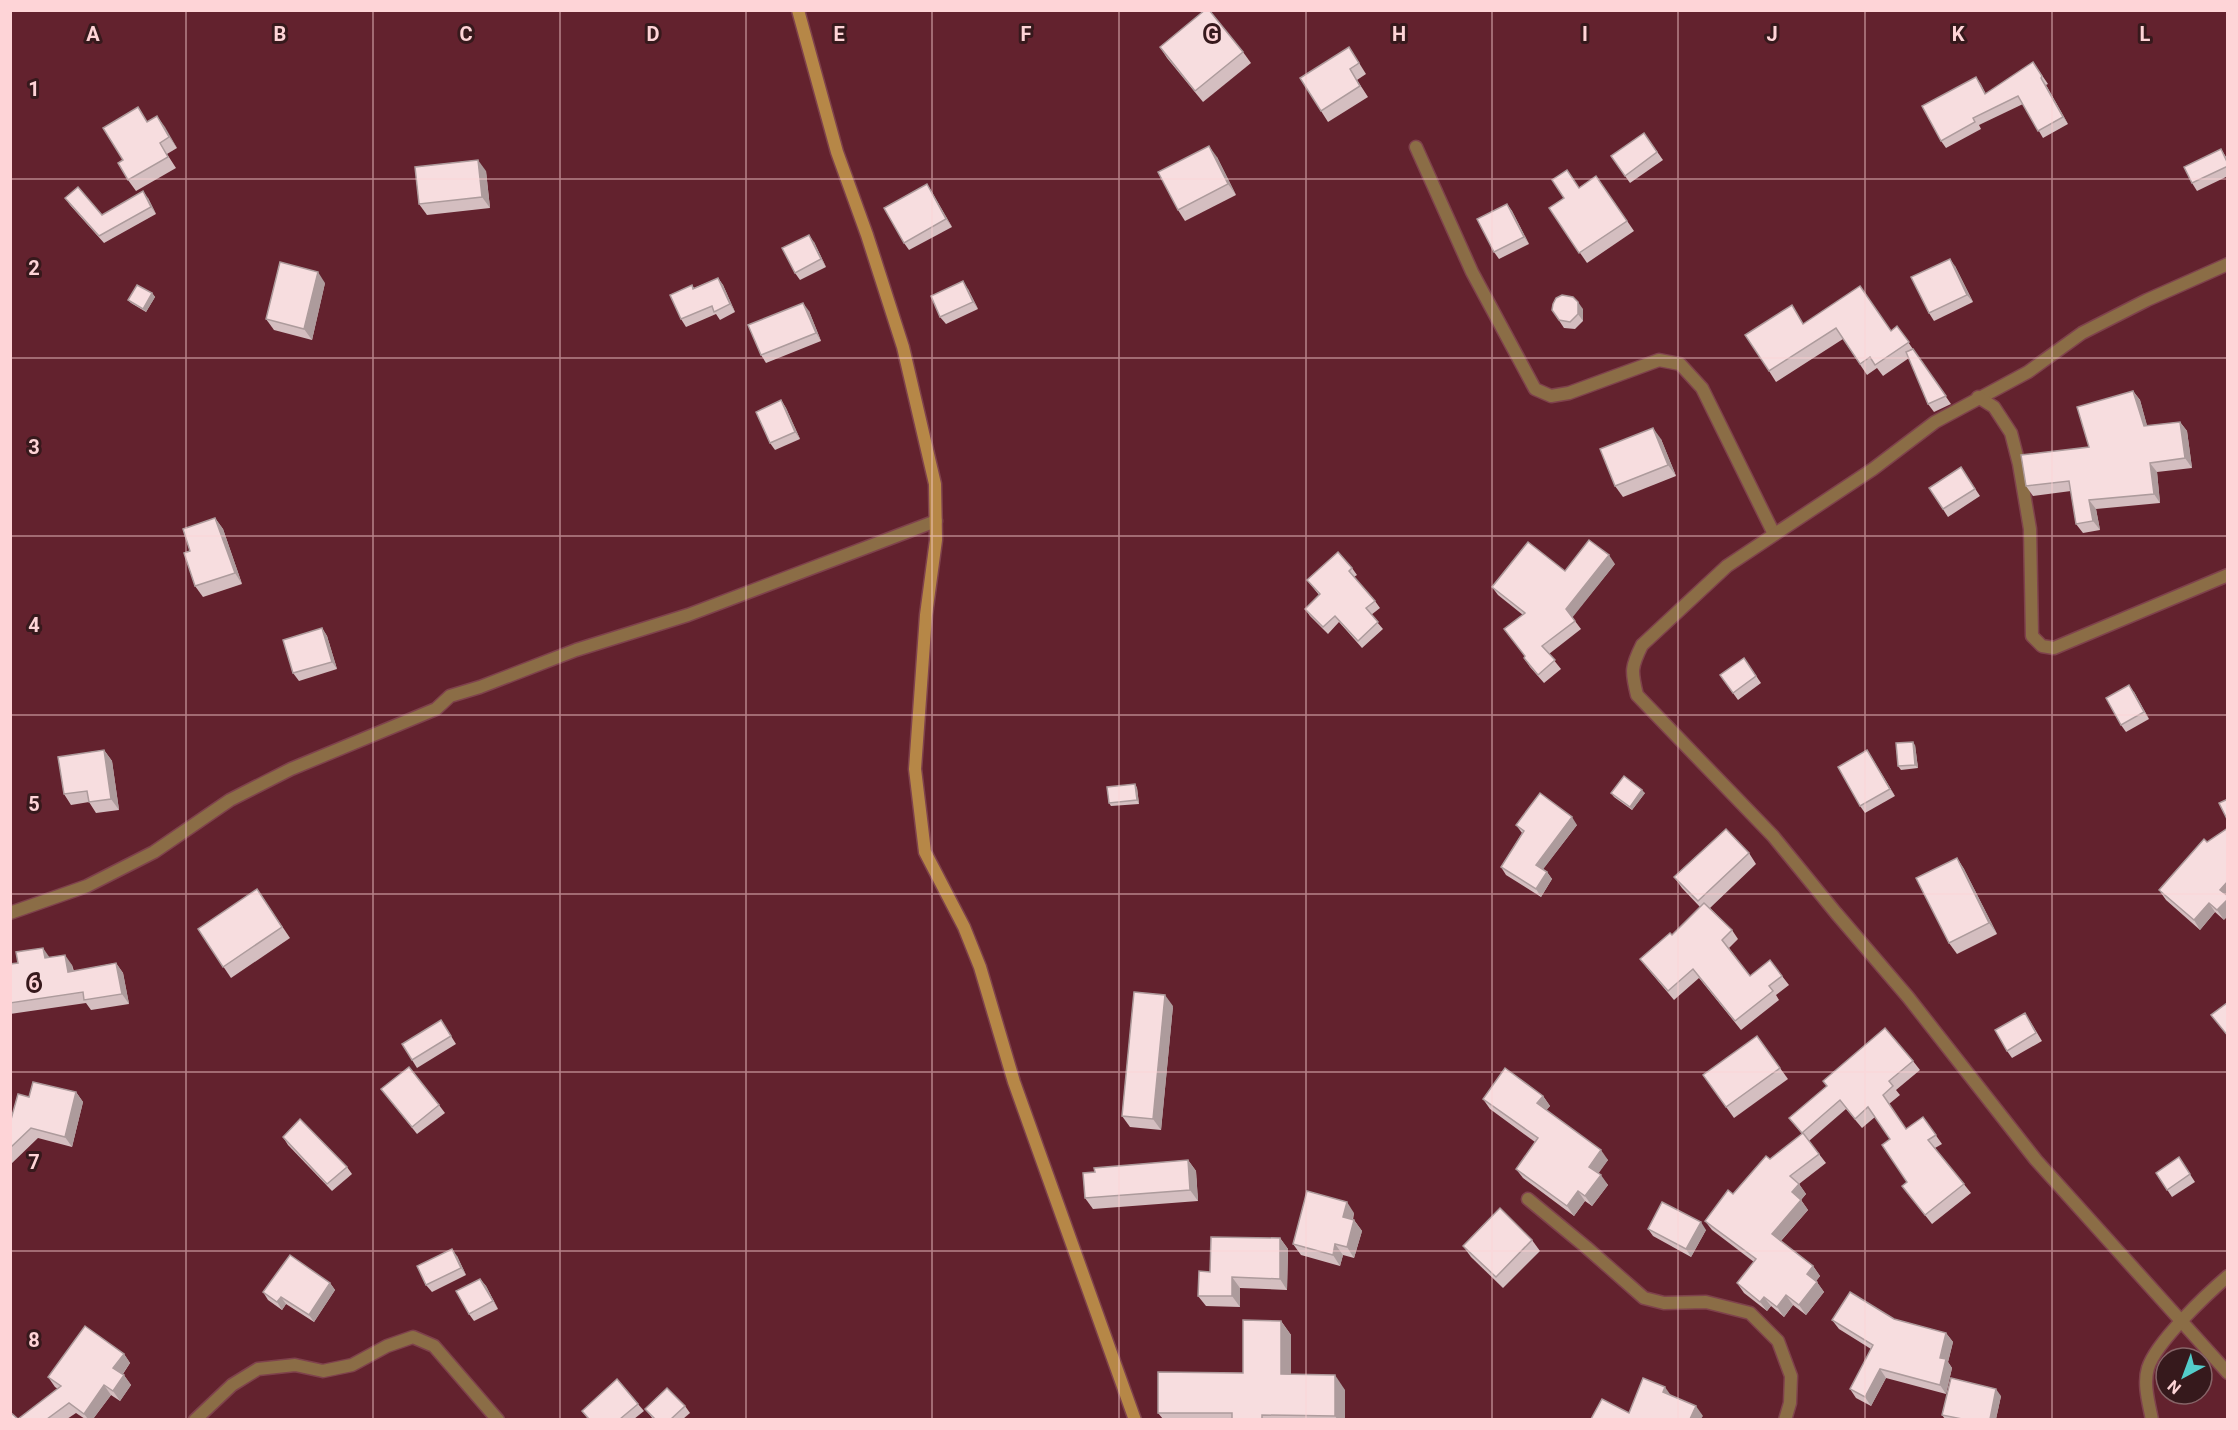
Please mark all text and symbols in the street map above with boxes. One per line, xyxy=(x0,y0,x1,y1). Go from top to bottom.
text: A xyxy=(86,22,100,46)
text: B xyxy=(274,22,286,46)
text: C xyxy=(459,22,473,46)
text: D xyxy=(647,22,660,46)
text: E xyxy=(833,22,845,46)
text: F xyxy=(1021,22,1032,46)
text: G xyxy=(1205,22,1219,46)
text: H xyxy=(1392,22,1406,46)
text: I xyxy=(1582,22,1588,46)
text: J xyxy=(1766,22,1778,46)
text: K xyxy=(1952,22,1965,46)
text: L xyxy=(2140,22,2151,46)
text: 1 xyxy=(28,77,40,101)
text: 2 xyxy=(28,256,40,280)
text: 3 xyxy=(28,435,40,459)
text: 4 xyxy=(28,613,40,637)
text: 5 xyxy=(28,792,40,816)
text: 6 xyxy=(28,971,40,995)
text: 7 xyxy=(28,1150,40,1174)
text: 8 xyxy=(28,1328,40,1352)
north arrow xyxy=(2154,1346,2214,1406)
text: N xyxy=(2164,1376,2185,1398)

